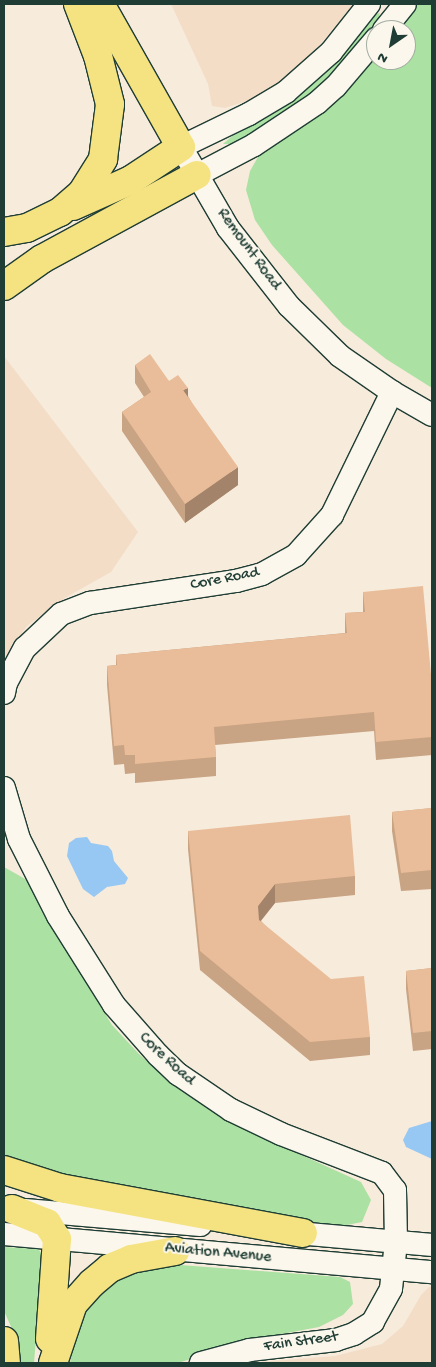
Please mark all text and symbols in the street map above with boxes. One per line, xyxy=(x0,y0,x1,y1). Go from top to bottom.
north arrow xyxy=(366,20,416,70)
text: N xyxy=(375,48,392,67)
street label: Remount Road xyxy=(212,205,284,295)
street label: Core Road xyxy=(189,564,261,596)
street label: Core Road xyxy=(134,1029,198,1091)
street label: Aviation Avenue xyxy=(164,1240,272,1268)
street label: Fain Street xyxy=(263,1328,339,1358)

